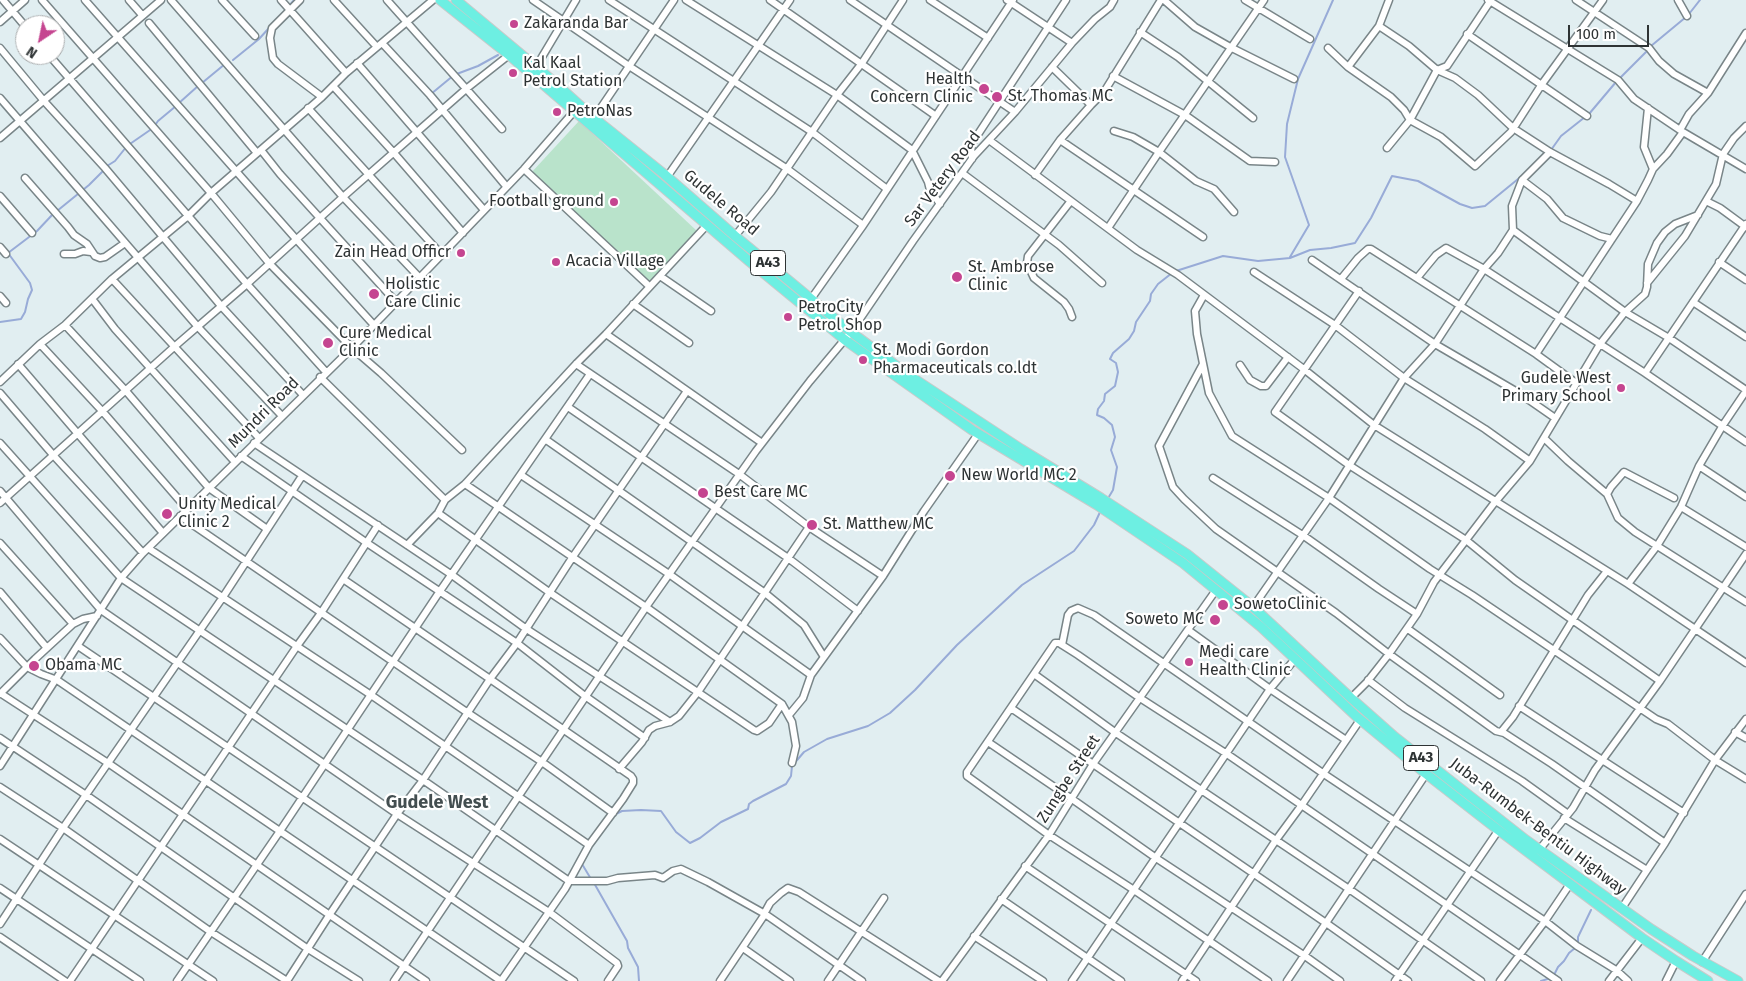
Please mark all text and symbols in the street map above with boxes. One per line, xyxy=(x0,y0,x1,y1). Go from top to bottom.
place label: Zakaranda Bar xyxy=(524,14,628,34)
north arrow xyxy=(15,15,65,65)
scale bar xyxy=(1571,15,1652,47)
marker: Zakaranda Bar xyxy=(508,18,520,30)
text: 100 m xyxy=(1576,25,1616,43)
text: N xyxy=(23,42,41,62)
place label: Kal Kaal Petrol Station xyxy=(523,54,622,92)
marker: Kal Kaal Petrol Station xyxy=(507,67,519,79)
place label: Health Concern Clinic xyxy=(870,70,973,108)
marker: Health Concern Clinic xyxy=(977,82,991,96)
place label: St. Thomas MC xyxy=(1008,87,1113,107)
marker: St. Thomas MC xyxy=(990,90,1004,104)
place label: PetroNas xyxy=(567,102,632,122)
marker: PetroNas xyxy=(551,106,563,118)
street label: Sar Vetery Road xyxy=(901,128,985,230)
street label: Gudele Road xyxy=(680,166,762,240)
place label: Football ground xyxy=(489,192,604,212)
marker: Football ground xyxy=(608,196,620,208)
place label: Zain Head Officr xyxy=(335,243,451,263)
marker: Zain Head Officr xyxy=(455,247,467,259)
road number: A43 xyxy=(750,250,786,276)
place label: Acacia Village xyxy=(566,252,664,272)
marker: Acacia Village xyxy=(550,256,562,268)
place label: St. Ambrose Clinic xyxy=(968,258,1054,296)
marker: St. Ambrose Clinic xyxy=(950,270,964,284)
place label: Holistic Care Clinic xyxy=(385,275,461,313)
marker: Holistic Care Clinic xyxy=(367,287,381,301)
place label: PetroCity Petrol Shop xyxy=(798,298,882,336)
marker: PetroCity Petrol Shop xyxy=(782,311,794,323)
place label: Cure Medical Clinic xyxy=(339,324,432,362)
marker: Cure Medical Clinic xyxy=(321,336,335,350)
place label: St. Modi Gordon Pharmaceuticals co.ldt xyxy=(873,341,1037,379)
marker: St. Modi Gordon Pharmaceuticals co.ldt xyxy=(857,354,869,366)
place label: Gudele West Primary School xyxy=(1502,369,1611,407)
street label: Mundri Road xyxy=(224,373,304,453)
marker: Gudele West Primary School xyxy=(1615,382,1627,394)
place label: New World MC 2 xyxy=(961,466,1077,486)
marker: New World MC 2 xyxy=(943,469,957,483)
place label: Best Care MC xyxy=(714,483,807,503)
marker: Best Care MC xyxy=(696,486,710,500)
place label: Unity Medical Clinic 2 xyxy=(178,495,276,533)
marker: Unity Medical Clinic 2 xyxy=(160,507,174,521)
place label: St. Matthew MC xyxy=(823,515,933,535)
marker: St. Matthew MC xyxy=(805,518,819,532)
place label: SowetoClinic xyxy=(1234,595,1327,615)
marker: SowetoClinic xyxy=(1216,598,1230,612)
place label: Soweto MC xyxy=(1125,610,1204,630)
marker: Soweto MC xyxy=(1208,613,1222,627)
place label: Medi care Health Clinic xyxy=(1199,643,1291,681)
place label: Obama MC xyxy=(45,656,122,676)
marker: Medi care Health Clinic xyxy=(1183,656,1195,668)
marker: Obama MC xyxy=(27,659,41,673)
street label: Zungbe Street xyxy=(1033,731,1105,827)
road number: A43 xyxy=(1404,746,1438,770)
street label: Juba-Rumbek-Bentiu Highway xyxy=(1446,754,1630,900)
district label: Gudele West xyxy=(386,792,488,814)

